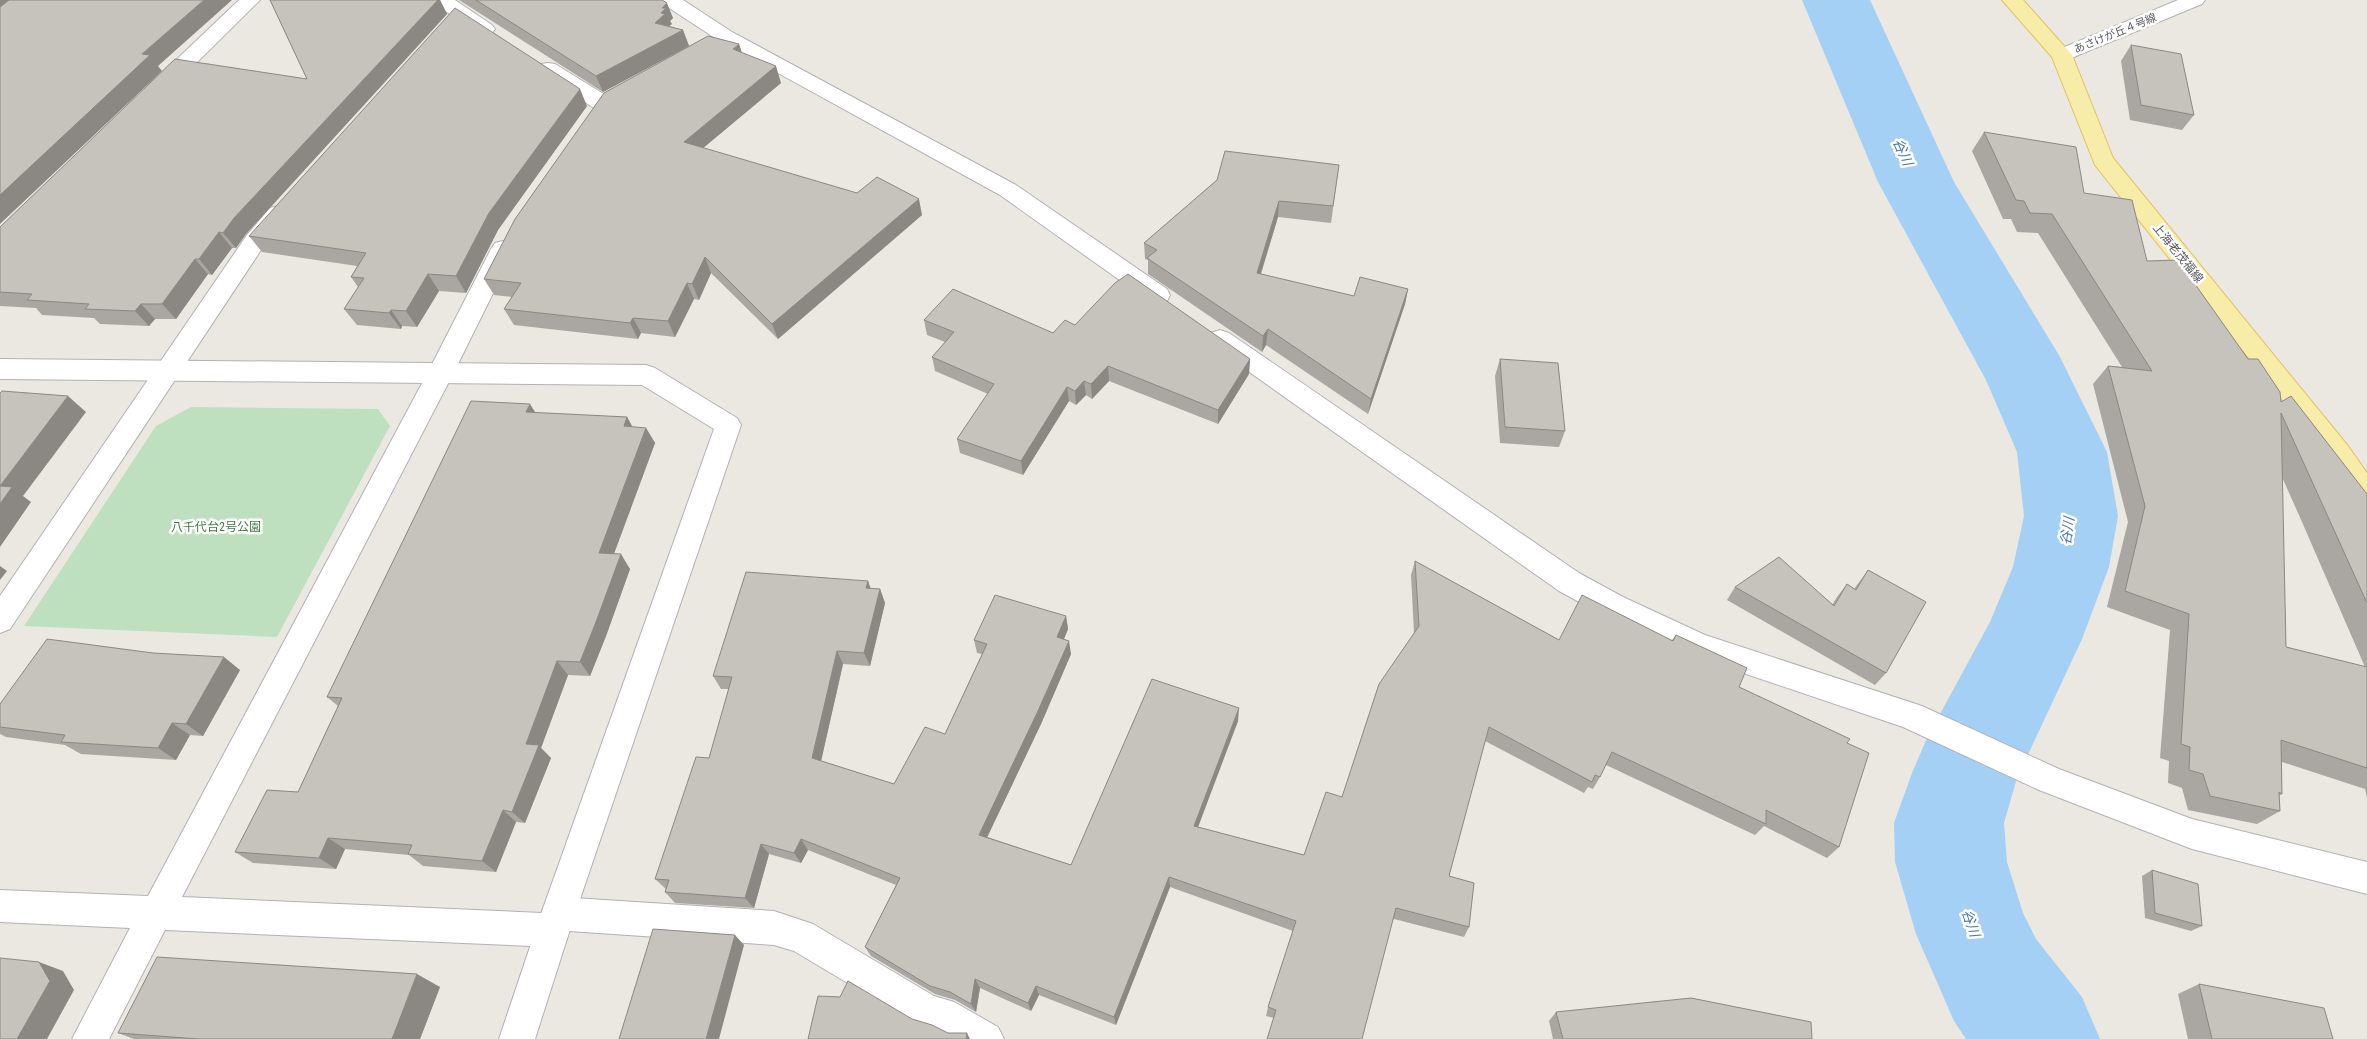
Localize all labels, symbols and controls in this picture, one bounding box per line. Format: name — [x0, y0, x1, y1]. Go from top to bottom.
street label: あさけが丘４号線 — [2072, 11, 2158, 56]
water label: 谷川 — [1890, 136, 1917, 170]
street label: 上海老茂福線 — [2150, 221, 2206, 285]
water label: 谷川 — [2057, 514, 2077, 546]
park label: 八千代台2号公園 — [171, 520, 261, 534]
water label: 谷川 — [1959, 907, 1984, 941]

